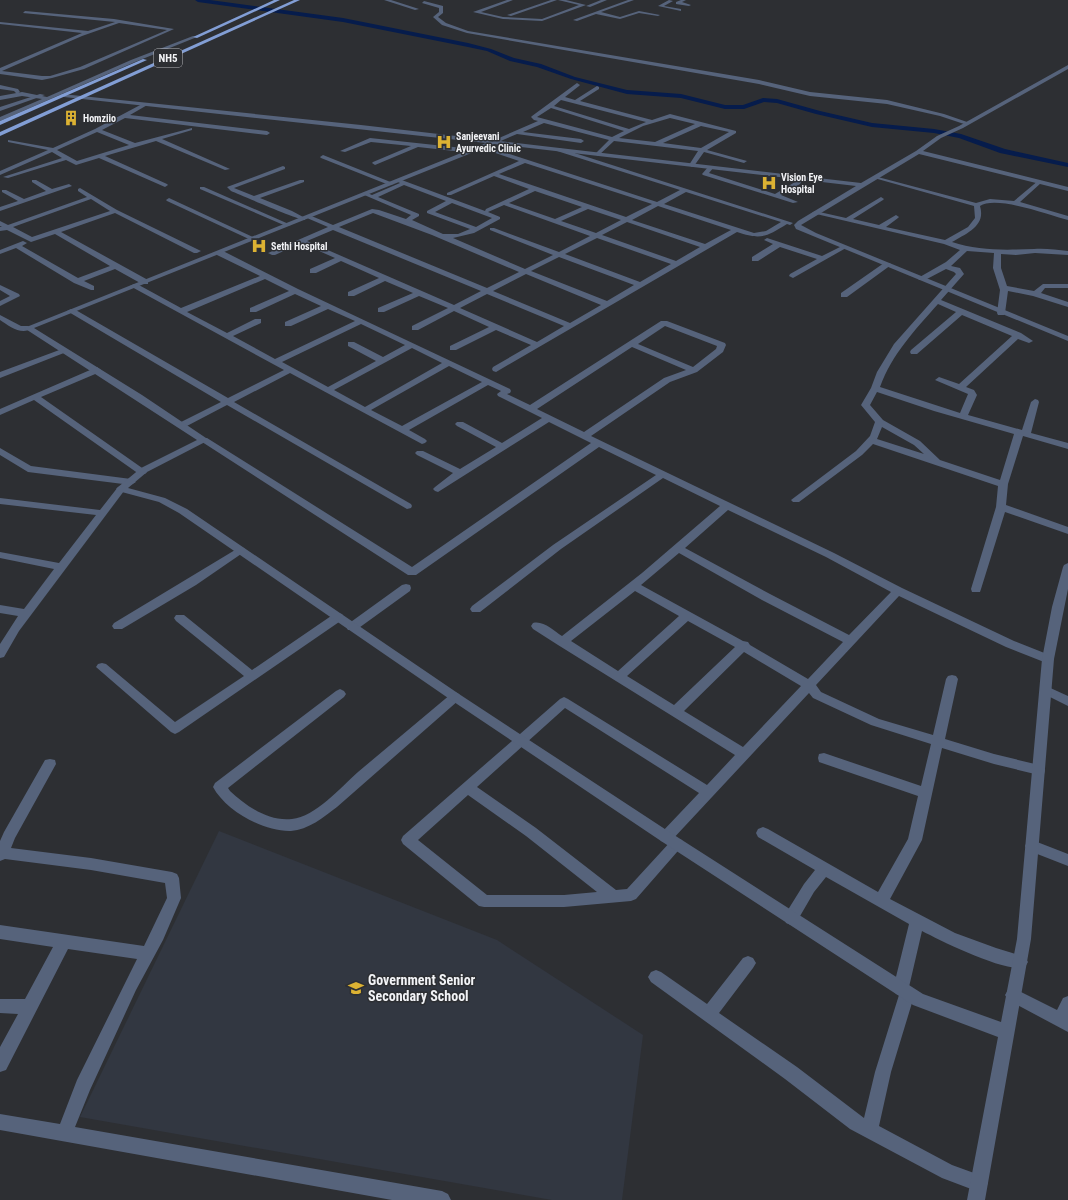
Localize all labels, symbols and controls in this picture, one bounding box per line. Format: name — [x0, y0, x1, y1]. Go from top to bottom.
road number: NH5 — [154, 49, 182, 67]
building icon: Homziio — [62, 109, 80, 127]
place label: Homziio — [83, 113, 116, 124]
place label: Sanjeevani Ayurvedic Clinic — [456, 131, 521, 154]
hospital icon: Sanjeevani Ayurvedic Clinic — [435, 133, 453, 151]
place label: Vision Eye Hospital — [781, 172, 823, 195]
hospital icon: Vision Eye Hospital — [760, 174, 778, 192]
hospital icon: Sethi Hospital — [250, 237, 268, 255]
place label: Sethi Hospital — [271, 241, 327, 252]
place label: Government Senior Secondary School — [368, 972, 476, 1004]
school or university icon: Government Senior Secondary School — [347, 979, 365, 997]

